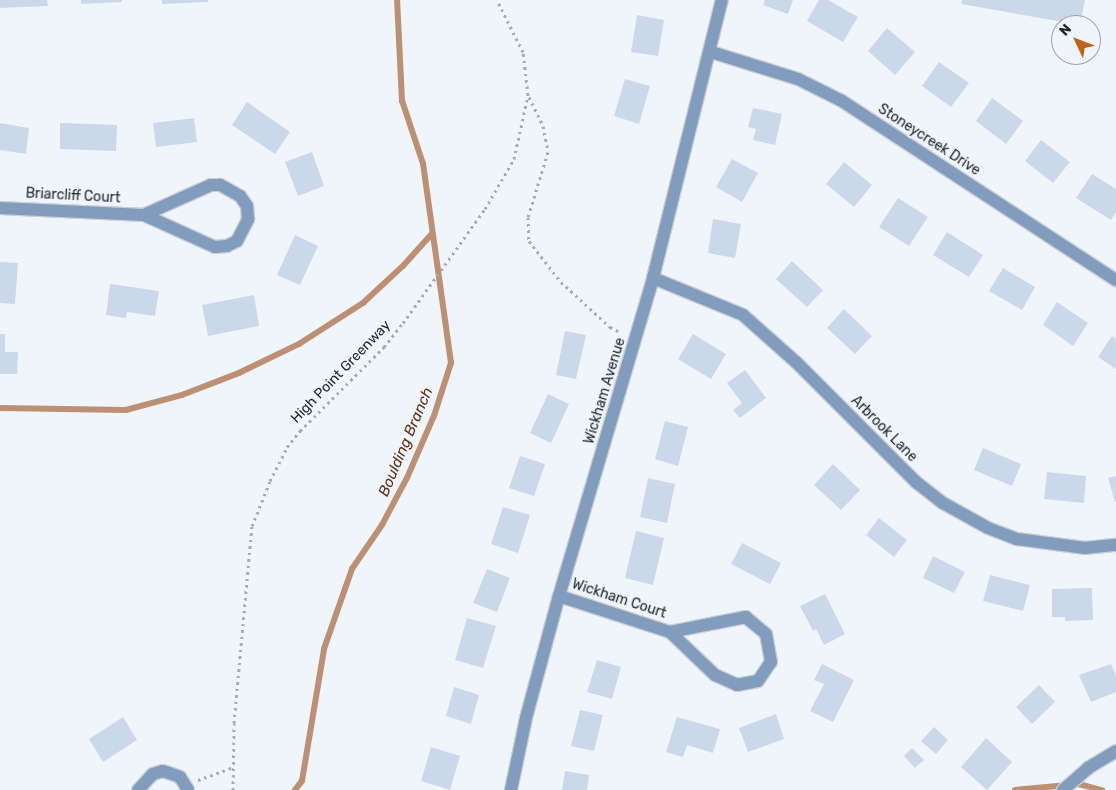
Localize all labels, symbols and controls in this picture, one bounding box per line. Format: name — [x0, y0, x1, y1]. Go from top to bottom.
north arrow — [1051, 15, 1101, 65]
text: N — [1056, 21, 1075, 40]
street label: Stoneycreek Drive — [875, 101, 983, 179]
street label: Briarcliff Court — [25, 185, 121, 207]
street label: High Point Greenway — [288, 317, 394, 427]
street label: Wickham Avenue — [581, 336, 629, 446]
water label: Boulding Branch — [375, 385, 437, 499]
street label: Arbrook Lane — [847, 392, 921, 466]
street label: Wickham Court — [570, 576, 668, 622]

